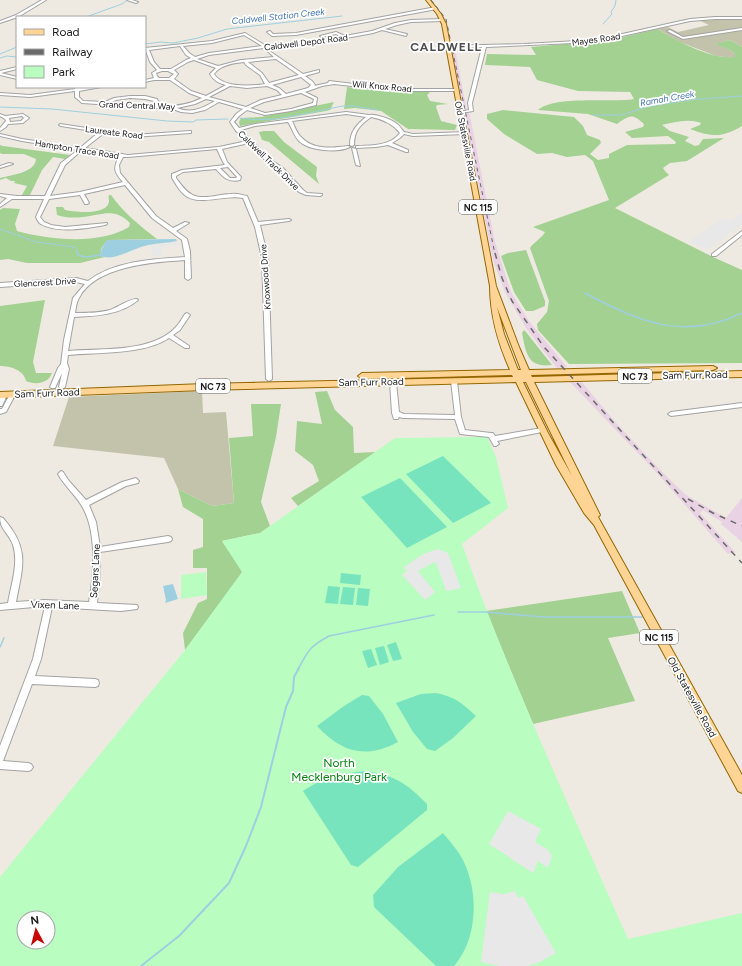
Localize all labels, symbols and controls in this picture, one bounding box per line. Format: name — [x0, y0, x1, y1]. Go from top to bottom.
water label: Caldwell Station Creek — [231, 6, 326, 26]
legend — [16, 16, 146, 88]
text: Road — [52, 25, 80, 39]
street label: Mayes Road — [571, 30, 621, 48]
street label: Caldwell Depot Road — [263, 31, 349, 53]
district label: CALDWELL — [410, 40, 482, 54]
text: Railway — [52, 45, 93, 59]
text: Park — [52, 65, 75, 79]
street label: Will Knox Road — [352, 78, 412, 94]
water label: Ramah Creek — [639, 88, 696, 108]
street label: Grand Central Way — [99, 98, 176, 112]
street label: Old Statesville Road — [453, 100, 479, 182]
street label: Laureate Road — [85, 123, 143, 141]
street label: Caldwell Track Drive — [236, 128, 302, 192]
street label: Hampton Trace Road — [34, 137, 120, 161]
road number: NC 115 — [459, 200, 497, 214]
street label: Knoxwood Drive — [257, 244, 273, 310]
street label: Glencrest Drive — [14, 275, 76, 289]
street label: Sam Furr Road — [662, 368, 728, 382]
road number: NC 73 — [618, 369, 652, 383]
street label: Sam Furr Road — [338, 375, 404, 389]
road number: NC 73 — [196, 379, 230, 393]
street label: Sam Furr Road — [14, 385, 80, 401]
street label: Segars Lane — [87, 543, 103, 599]
street label: Vixen Lane — [30, 598, 80, 612]
road number: NC 115 — [640, 630, 678, 644]
street label: Old Statesville Road — [664, 654, 720, 740]
park label: North Mecklenburg Park — [291, 756, 387, 784]
north arrow — [16, 910, 56, 950]
text: N — [30, 914, 40, 928]

